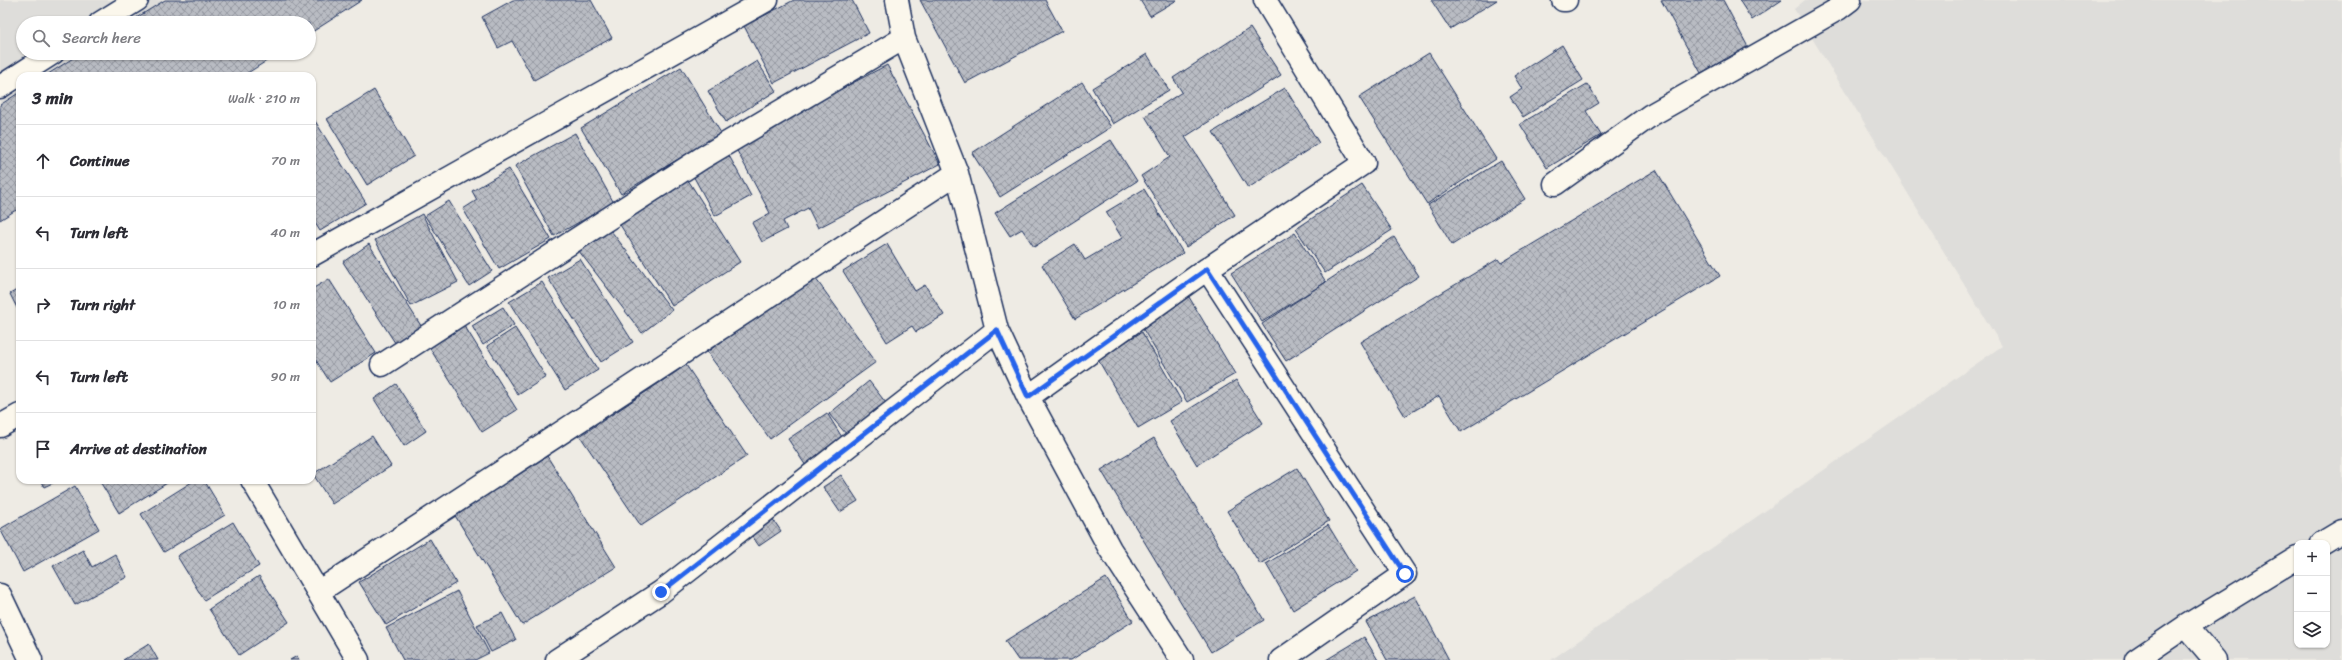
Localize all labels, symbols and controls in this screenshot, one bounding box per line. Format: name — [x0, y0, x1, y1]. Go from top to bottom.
search box — [16, 16, 316, 60]
text: Search here — [62, 25, 141, 51]
icon: search — [30, 27, 52, 49]
text: 3 min — [32, 83, 73, 113]
text: Walk · 210 m — [228, 87, 300, 110]
text: Continue — [70, 148, 130, 174]
text: 70 m — [271, 149, 300, 172]
icon: ahead — [32, 150, 54, 172]
text: Turn left — [70, 220, 128, 246]
text: 40 m — [270, 221, 300, 244]
icon: left — [32, 222, 54, 244]
text: Turn right — [70, 292, 135, 318]
text: 10 m — [273, 293, 300, 316]
icon: right — [32, 294, 54, 316]
text: Turn left — [70, 364, 128, 390]
text: 90 m — [270, 365, 300, 388]
icon: left — [32, 366, 54, 388]
text: Arrive at destination — [70, 436, 207, 462]
icon: arrive — [32, 438, 54, 460]
map controls — [2294, 540, 2330, 648]
button: + — [2294, 540, 2330, 576]
route start — [1396, 565, 1414, 583]
button: − — [2294, 576, 2330, 612]
route end — [652, 583, 670, 601]
button: layers — [2294, 612, 2330, 648]

